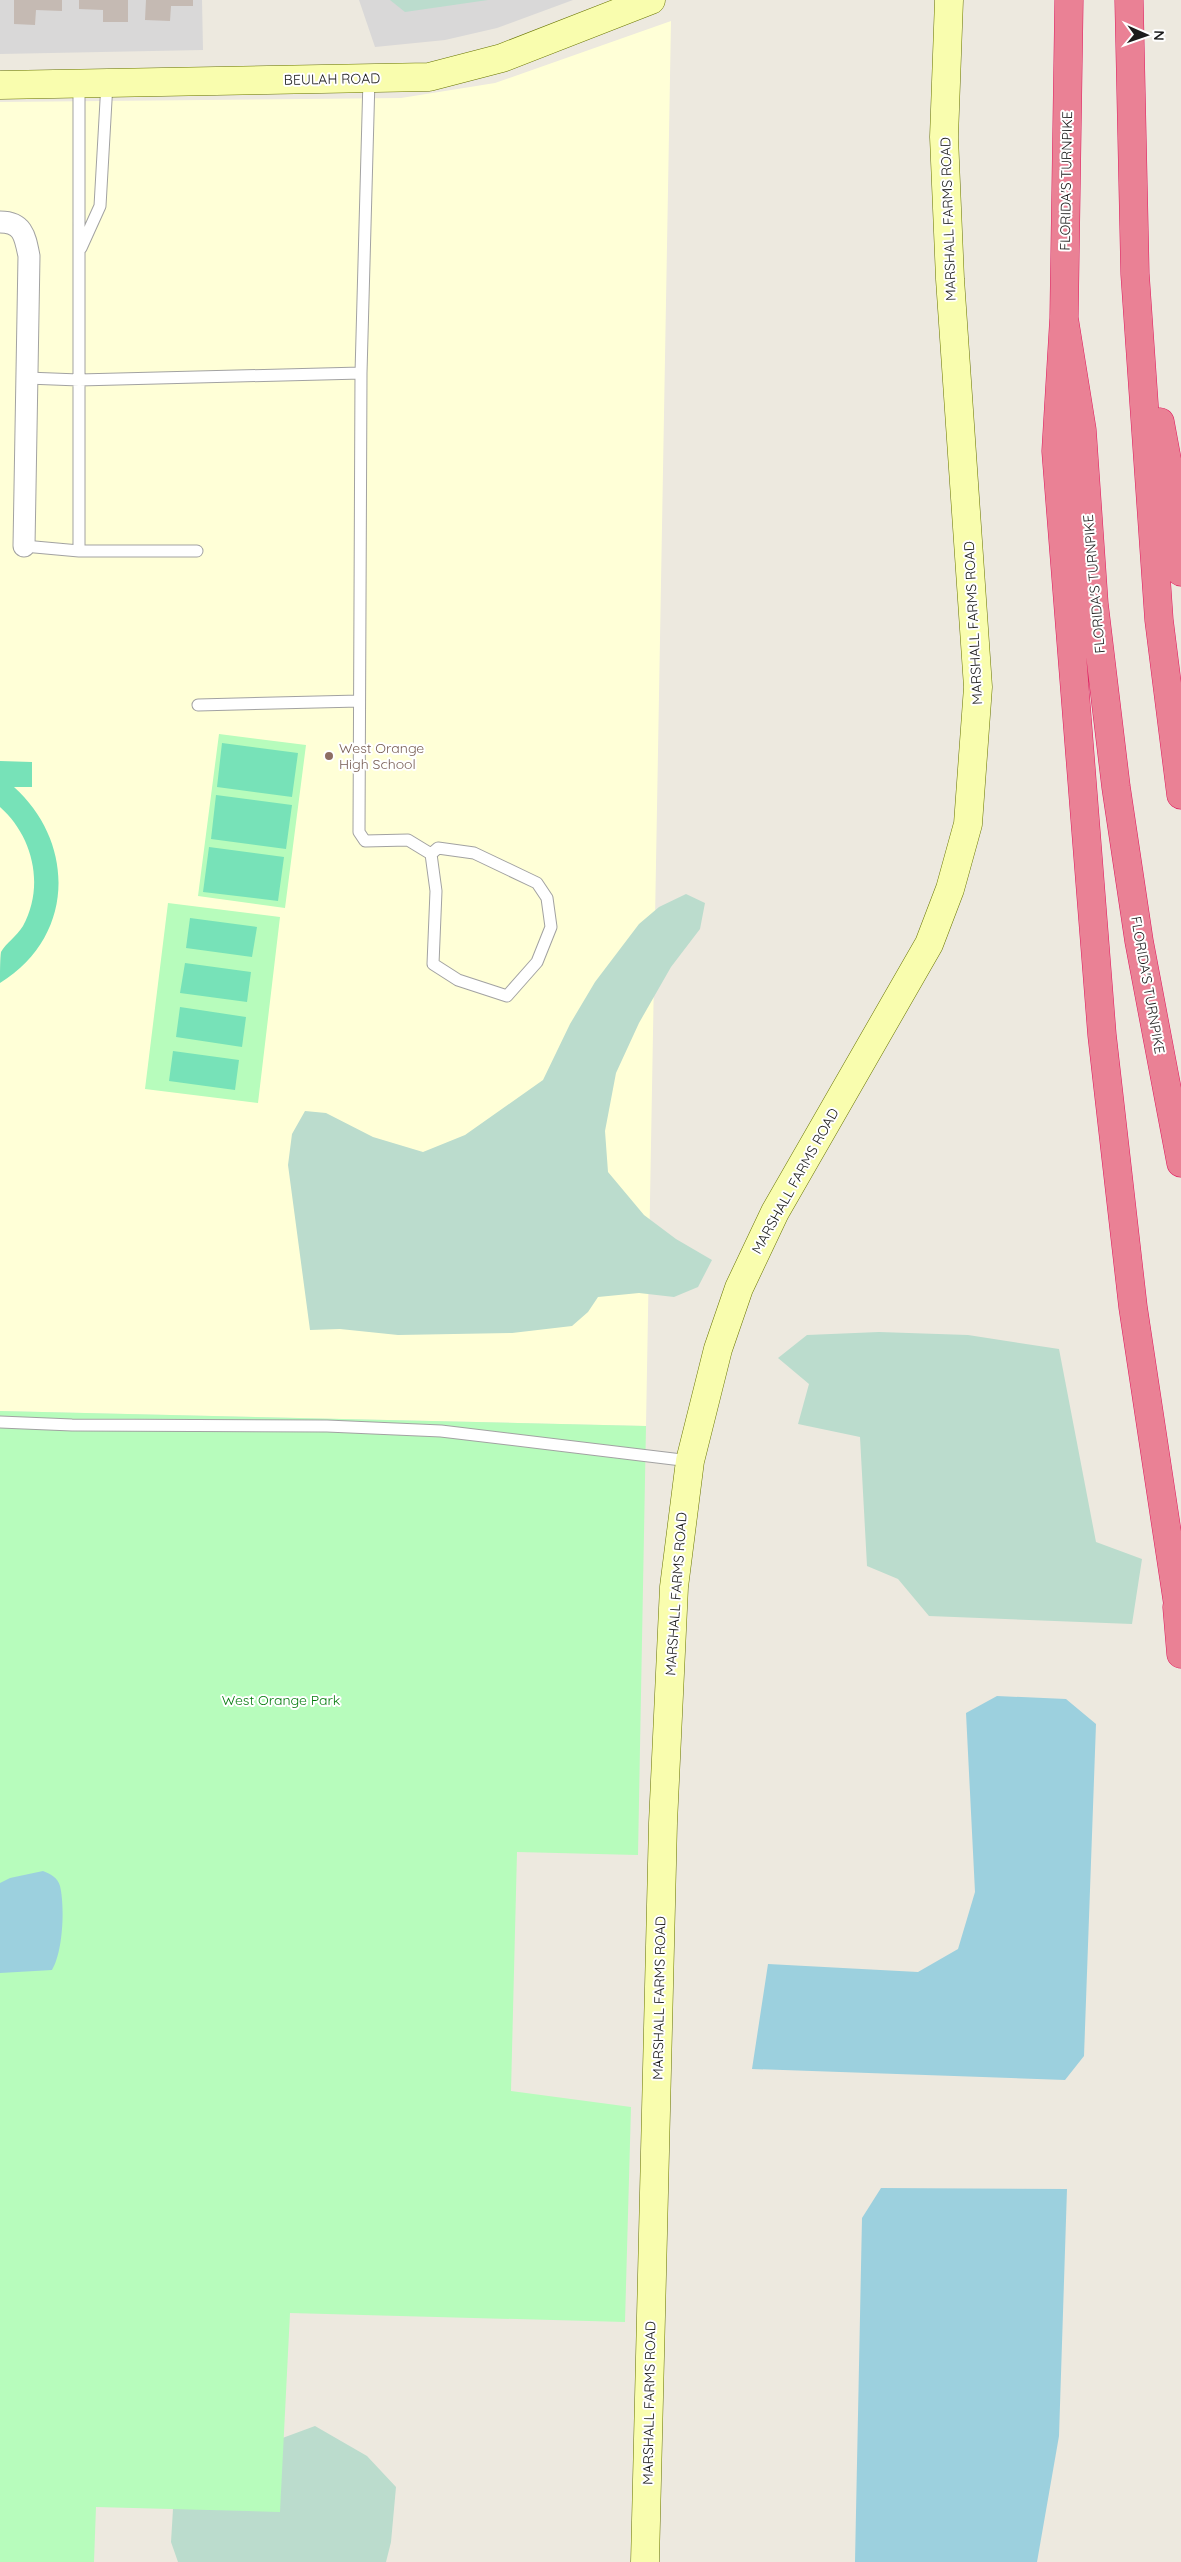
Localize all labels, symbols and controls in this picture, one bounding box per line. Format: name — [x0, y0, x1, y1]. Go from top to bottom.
north arrow — [1121, 10, 1171, 60]
text: N — [1150, 30, 1168, 41]
street label: BEULAH ROAD — [284, 69, 380, 89]
street label: FLORIDA'S TURNPIKE — [1056, 111, 1076, 251]
street label: MARSHALL FARMS ROAD — [936, 137, 960, 301]
street label: FLORIDA'S TURNPIKE — [1079, 514, 1109, 654]
street label: MARSHALL FARMS ROAD — [960, 541, 986, 705]
place label: West Orange High School — [339, 739, 424, 773]
marker: West Orange High School — [323, 750, 335, 762]
street label: FLORIDA'S TURNPIKE — [1127, 915, 1169, 1055]
street label: MARSHALL FARMS ROAD — [747, 1105, 843, 1257]
street label: MARSHALL FARMS ROAD — [661, 1512, 691, 1676]
park label: West Orange Park — [222, 1691, 340, 1709]
street label: MARSHALL FARMS ROAD — [649, 1916, 669, 2080]
street label: MARSHALL FARMS ROAD — [639, 2321, 659, 2485]

